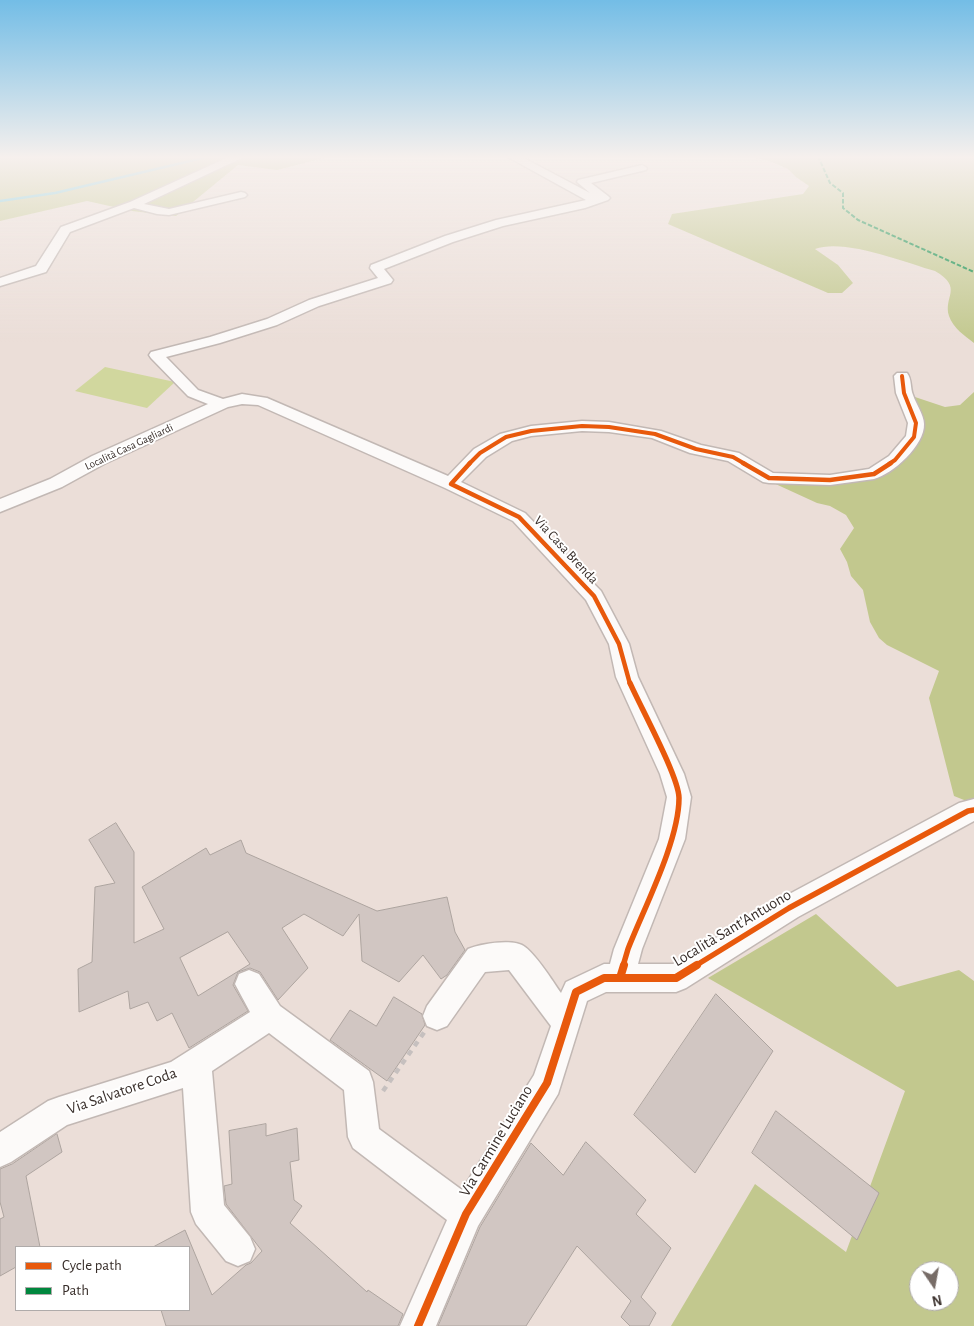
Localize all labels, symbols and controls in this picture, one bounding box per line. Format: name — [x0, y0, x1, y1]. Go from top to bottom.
street label: Località Casa Gagliardi — [83, 421, 175, 473]
street label: Via Casa Brenda — [530, 512, 602, 588]
street label: Località Sant'Antuono — [669, 885, 795, 971]
street label: Via Salvatore Coda — [65, 1063, 179, 1119]
street label: Via Carmine Luciano — [455, 1082, 537, 1200]
legend — [15, 1246, 190, 1311]
text: Cycle path — [62, 1258, 122, 1273]
north arrow — [909, 1261, 959, 1311]
text: Path — [62, 1283, 89, 1298]
text: N — [931, 1292, 943, 1308]

